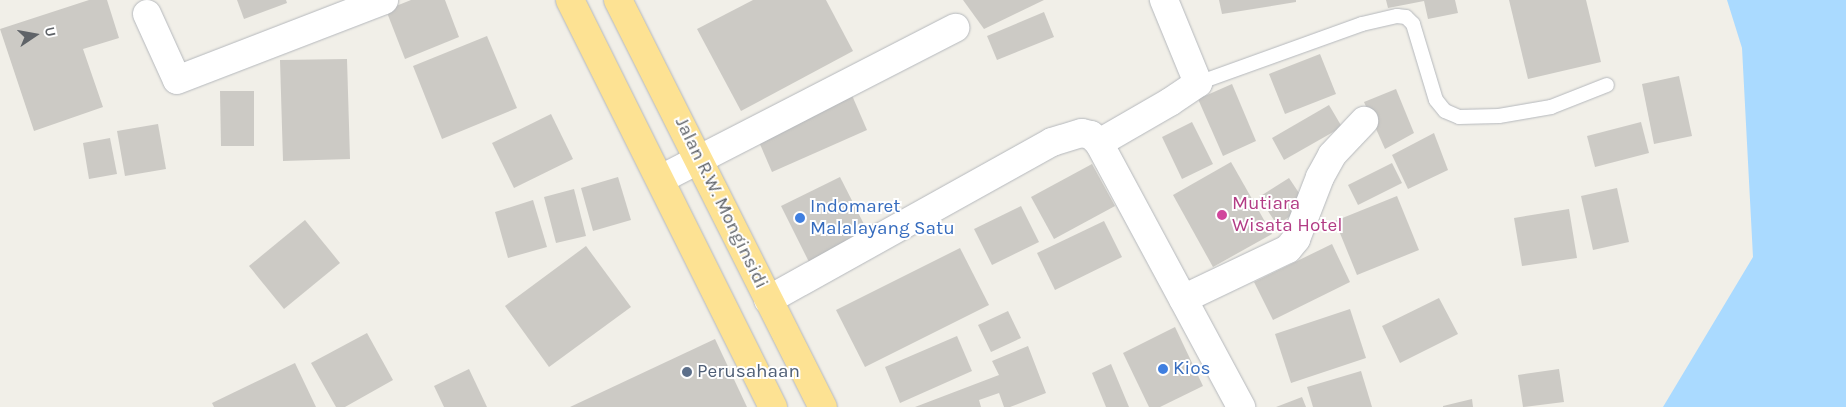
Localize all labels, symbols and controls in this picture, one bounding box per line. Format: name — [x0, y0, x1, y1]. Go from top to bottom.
north arrow — [10, 10, 60, 60]
text: U — [41, 25, 59, 38]
street label: Jalan R.W. Monginsidi — [670, 113, 772, 293]
place label: Mutiara Wisata Hotel — [1232, 193, 1343, 237]
place label: Indomaret Malalayang Satu — [810, 196, 955, 240]
marker: Mutiara Wisata Hotel — [1216, 209, 1228, 221]
marker: Indomaret Malalayang Satu — [794, 212, 806, 224]
place label: Kios — [1173, 358, 1211, 380]
place label: Perusahaan — [697, 361, 800, 383]
marker: Kios — [1157, 363, 1169, 375]
marker: Perusahaan — [681, 366, 693, 378]

